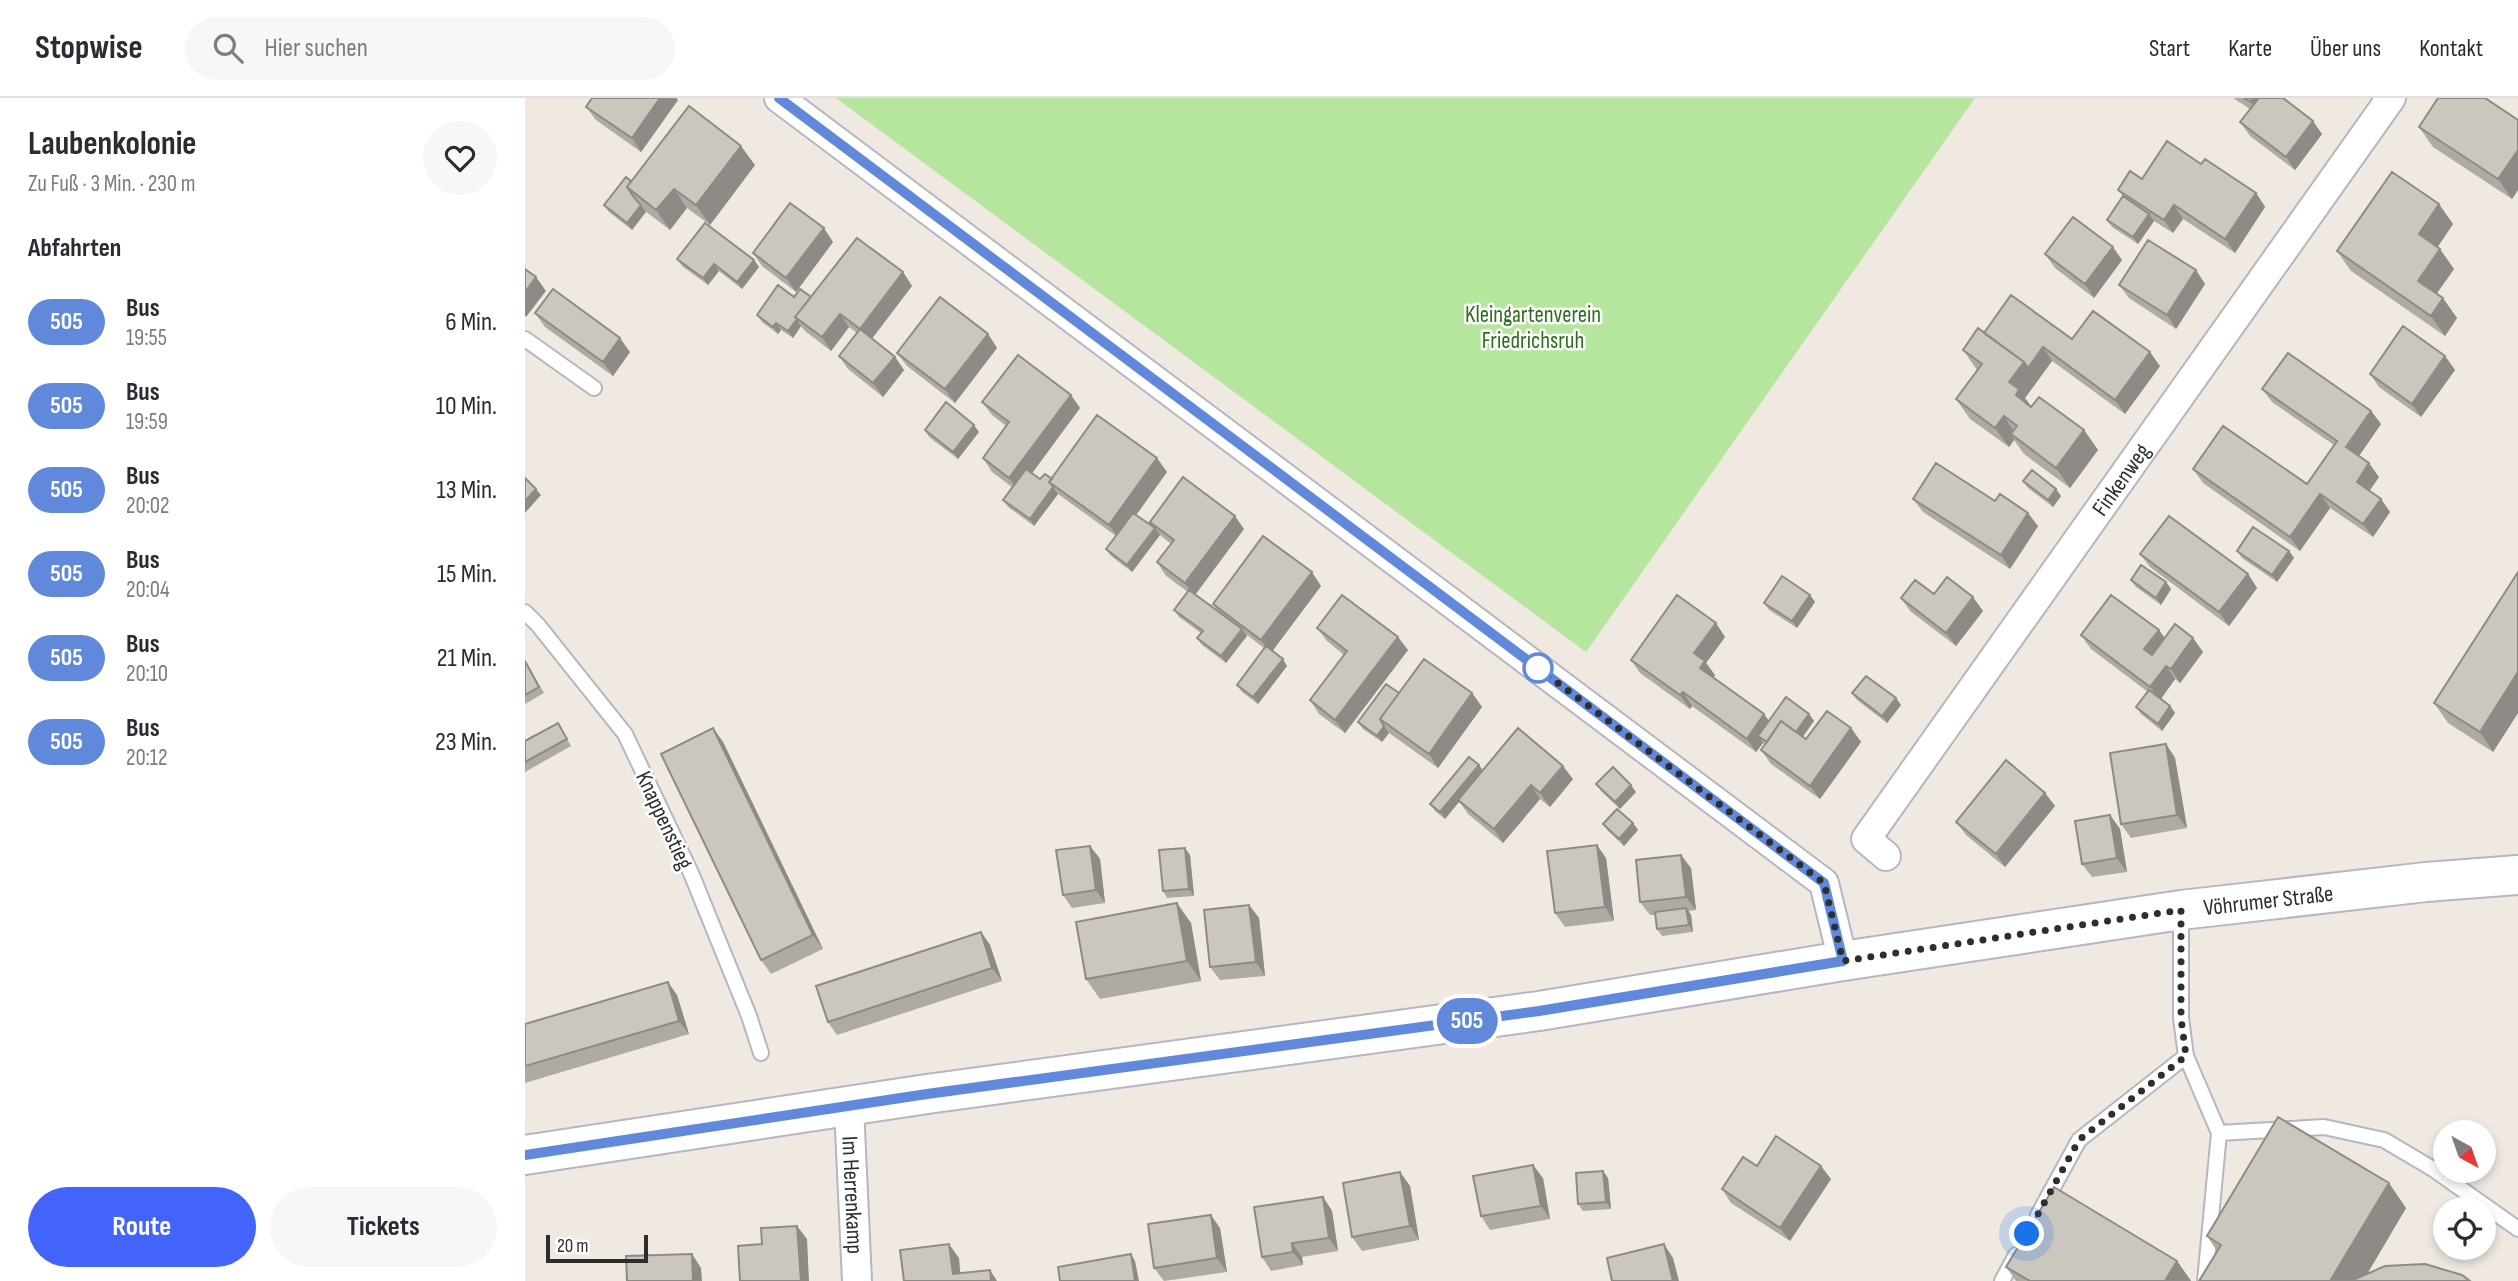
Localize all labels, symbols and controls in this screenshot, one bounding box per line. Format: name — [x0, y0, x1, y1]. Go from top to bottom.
search box — [185, 17, 675, 80]
text: Stopwise — [35, 28, 143, 68]
icon: search — [209, 29, 247, 67]
text: Hier suchen — [265, 33, 368, 64]
text: Start — [2149, 34, 2190, 63]
text: Karte — [2228, 34, 2272, 63]
text: Über uns — [2310, 34, 2381, 63]
text: Kontakt — [2419, 34, 2483, 63]
button: heart — [423, 121, 497, 195]
text: Laubenkolonie — [28, 124, 196, 164]
text: Zu Fuß · 3 Min. · 230 m — [28, 170, 196, 198]
text: Abfahrten — [28, 233, 121, 264]
text: Bus — [126, 293, 160, 324]
park label: Kleingartenverein Friedrichsruh — [1465, 301, 1601, 355]
text: 505 — [50, 307, 83, 336]
text: 6 Min. — [445, 307, 497, 338]
text: 19:55 — [126, 324, 167, 352]
text: Bus — [126, 377, 160, 408]
text: 505 — [50, 391, 83, 420]
text: 10 Min. — [436, 391, 497, 422]
text: 19:59 — [126, 408, 168, 436]
street label: Finkenweg — [2086, 438, 2157, 521]
text: Bus — [126, 461, 160, 492]
text: 505 — [50, 475, 83, 504]
text: 13 Min. — [437, 475, 497, 506]
text: 20:02 — [126, 492, 170, 520]
text: Bus — [126, 545, 160, 576]
text: 505 — [50, 559, 83, 588]
text: 15 Min. — [437, 559, 497, 590]
text: 20:04 — [126, 576, 170, 604]
text: Bus — [126, 629, 160, 660]
text: 505 — [50, 643, 83, 672]
text: 21 Min. — [437, 643, 497, 674]
unlabelled marker — [1523, 653, 1553, 683]
text: 20:10 — [126, 660, 168, 688]
text: Bus — [126, 713, 160, 744]
text: 505 — [50, 727, 83, 756]
text: 23 Min. — [435, 727, 497, 758]
text: 20:12 — [126, 744, 168, 772]
street label: Knappenstieg — [629, 767, 699, 874]
street label: Vöhrumer Straße — [2202, 880, 2335, 922]
line badge: 505 — [1427, 998, 1507, 1044]
text: 505 — [1451, 1006, 1483, 1035]
north arrow — [2433, 1120, 2495, 1183]
map controls — [2433, 1120, 2496, 1260]
street label: Im Herrenkamp — [835, 1135, 869, 1255]
button: Route — [28, 1187, 256, 1267]
button: Tickets — [270, 1187, 497, 1267]
button: locate — [2433, 1197, 2496, 1260]
your location — [2009, 1216, 2044, 1251]
scale bar — [546, 1232, 647, 1264]
text: 20 m — [557, 1235, 589, 1258]

